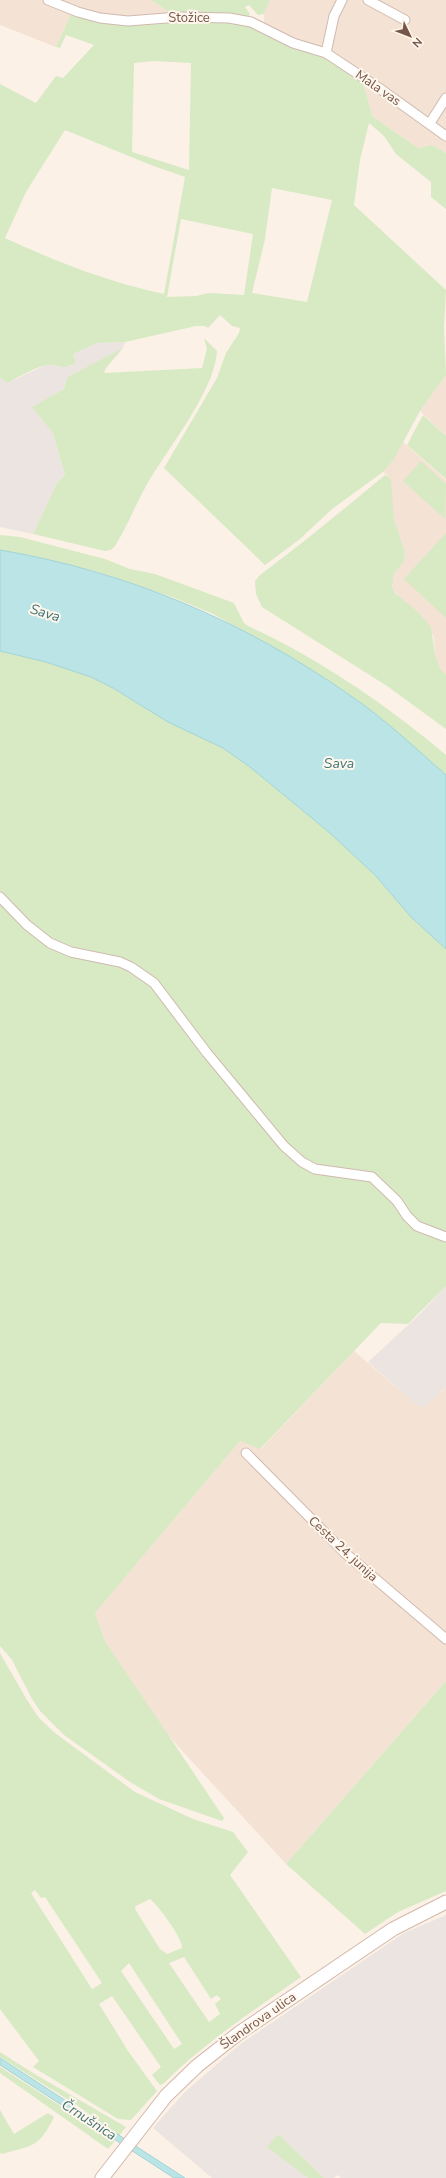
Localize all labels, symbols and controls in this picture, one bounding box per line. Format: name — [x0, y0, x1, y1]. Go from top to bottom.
street label: Stožice — [168, 9, 210, 27]
north arrow — [390, 16, 430, 56]
text: N — [409, 34, 425, 51]
street label: Mala vas — [352, 66, 404, 110]
water label: Sava — [28, 599, 62, 627]
water label: Sava — [324, 754, 354, 773]
street label: Cesta 24. junija — [304, 1512, 382, 1586]
street label: Šlandrova ulica — [216, 1987, 300, 2054]
water label: Črnušnica — [58, 2095, 120, 2145]

